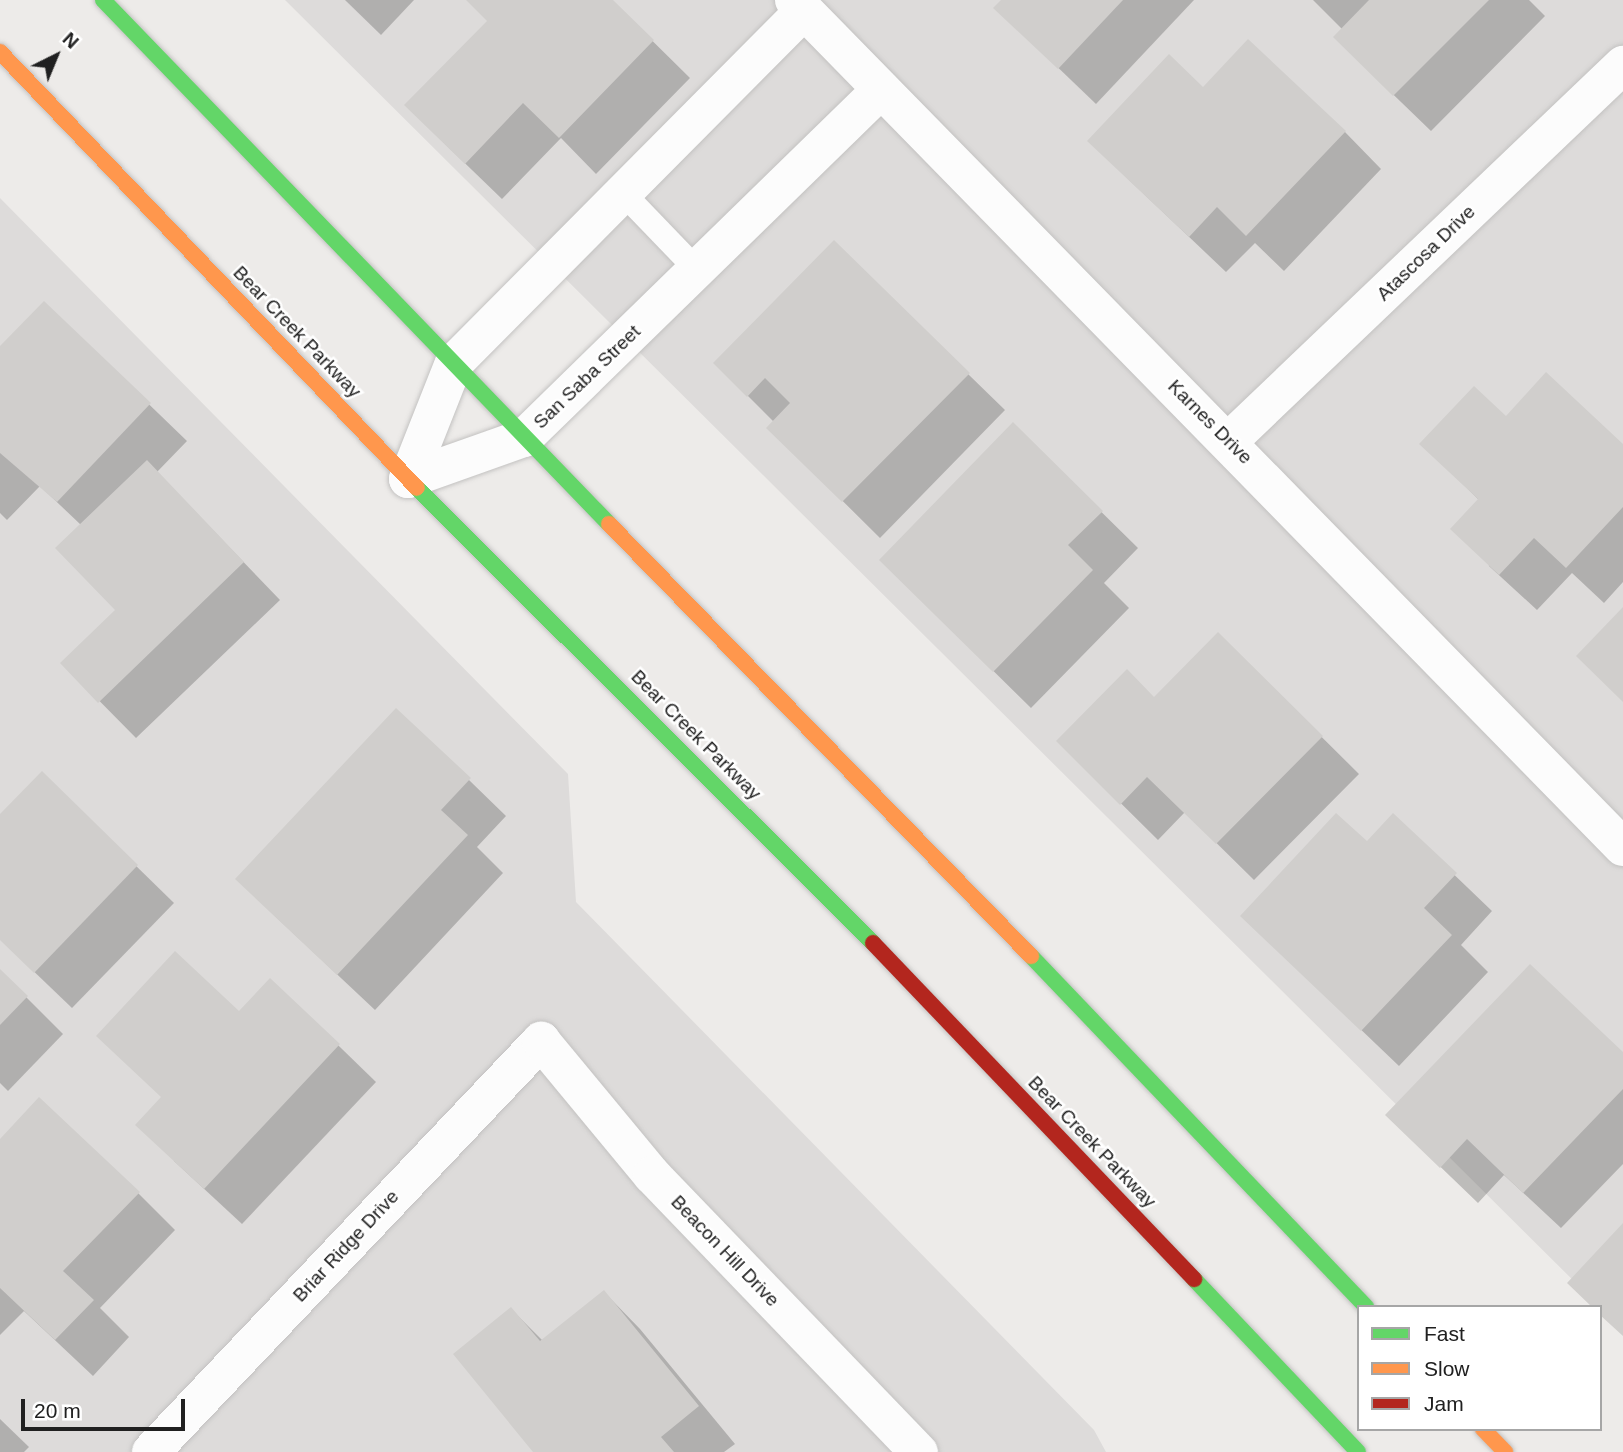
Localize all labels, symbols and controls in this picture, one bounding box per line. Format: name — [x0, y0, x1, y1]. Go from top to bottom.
north arrow — [21, 21, 91, 91]
text: N — [58, 28, 83, 53]
street label: Atascosa Drive — [1372, 200, 1480, 306]
street label: Bear Creek Parkway — [228, 261, 366, 403]
street label: San Saba Street — [529, 320, 645, 434]
street label: Karnes Drive — [1163, 375, 1257, 469]
street label: Bear Creek Parkway — [626, 665, 766, 805]
street label: Bear Creek Parkway — [1023, 1071, 1161, 1213]
street label: Briar Ridge Drive — [288, 1185, 404, 1307]
street label: Beacon Hill Drive — [666, 1191, 784, 1311]
legend — [1357, 1305, 1602, 1431]
text: Fast — [1424, 1322, 1465, 1345]
text: Slow — [1424, 1357, 1470, 1380]
scale bar — [24, 1386, 189, 1430]
text: Jam — [1424, 1392, 1464, 1415]
text: 20 m — [34, 1399, 81, 1422]

